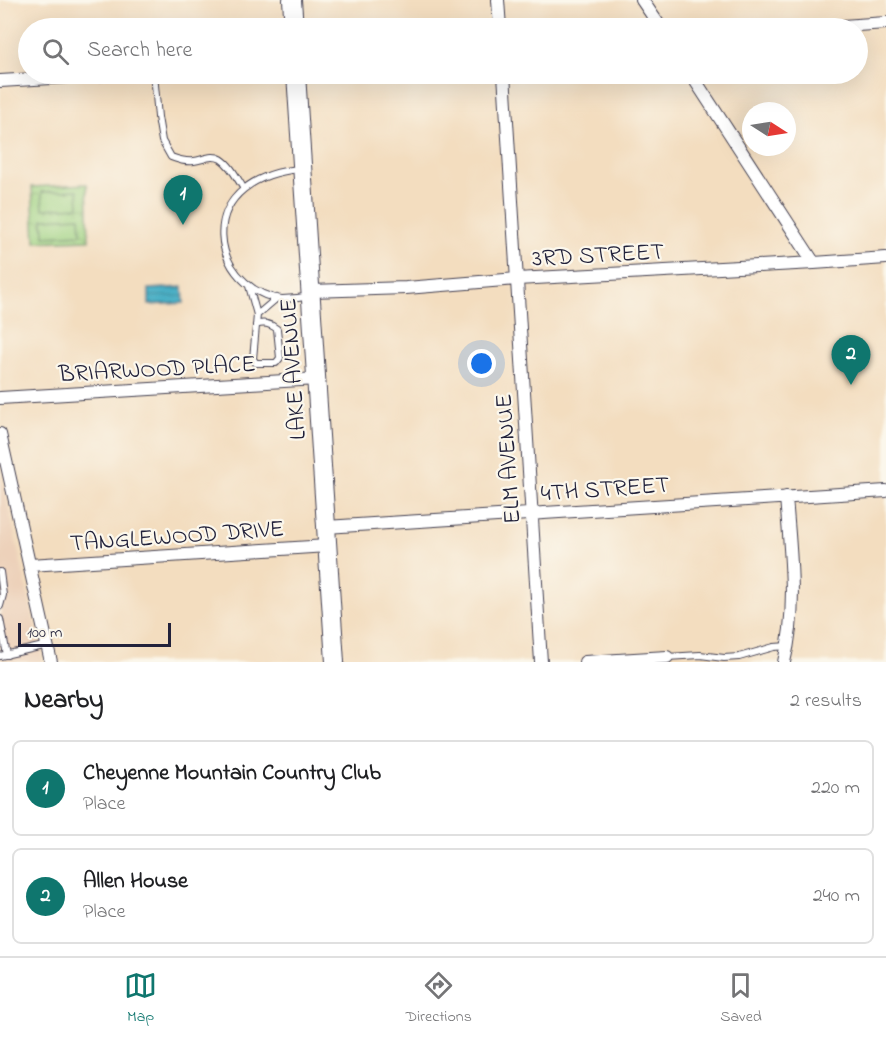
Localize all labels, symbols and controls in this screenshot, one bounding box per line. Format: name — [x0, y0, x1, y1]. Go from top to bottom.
search box — [18, 18, 868, 84]
icon: search — [39, 35, 72, 68]
text: Search here — [87, 35, 192, 67]
north arrow — [742, 102, 796, 156]
pin: 1 — [164, 176, 202, 225]
street label: 3RD STREET — [531, 236, 665, 277]
street label: LAKE AVENUE — [272, 297, 317, 441]
pin: 2 — [832, 336, 870, 385]
street label: BRIARWOOD PLACE — [57, 348, 257, 393]
your location — [467, 349, 496, 378]
street label: ELM AVENUE — [487, 393, 532, 525]
street label: 4TH STREET — [540, 469, 671, 512]
street label: TANGLEWOOD DRIVE — [69, 513, 285, 562]
scale bar — [18, 620, 171, 648]
text: 100 m — [27, 621, 62, 645]
text: Nearby — [24, 682, 103, 720]
text: 2 results — [790, 687, 862, 716]
text: Cheyenne Mountain Country Club — [83, 758, 381, 790]
text: 1 — [42, 774, 49, 803]
text: 220 m — [811, 774, 860, 803]
text: Place — [83, 790, 125, 819]
text: Allen House — [83, 866, 188, 898]
text: 2 — [41, 882, 50, 911]
text: 240 m — [813, 882, 860, 911]
text: Place — [83, 898, 125, 927]
tab: Map — [124, 969, 157, 1029]
tab: Directions — [405, 969, 472, 1029]
tab: Saved — [720, 969, 762, 1029]

